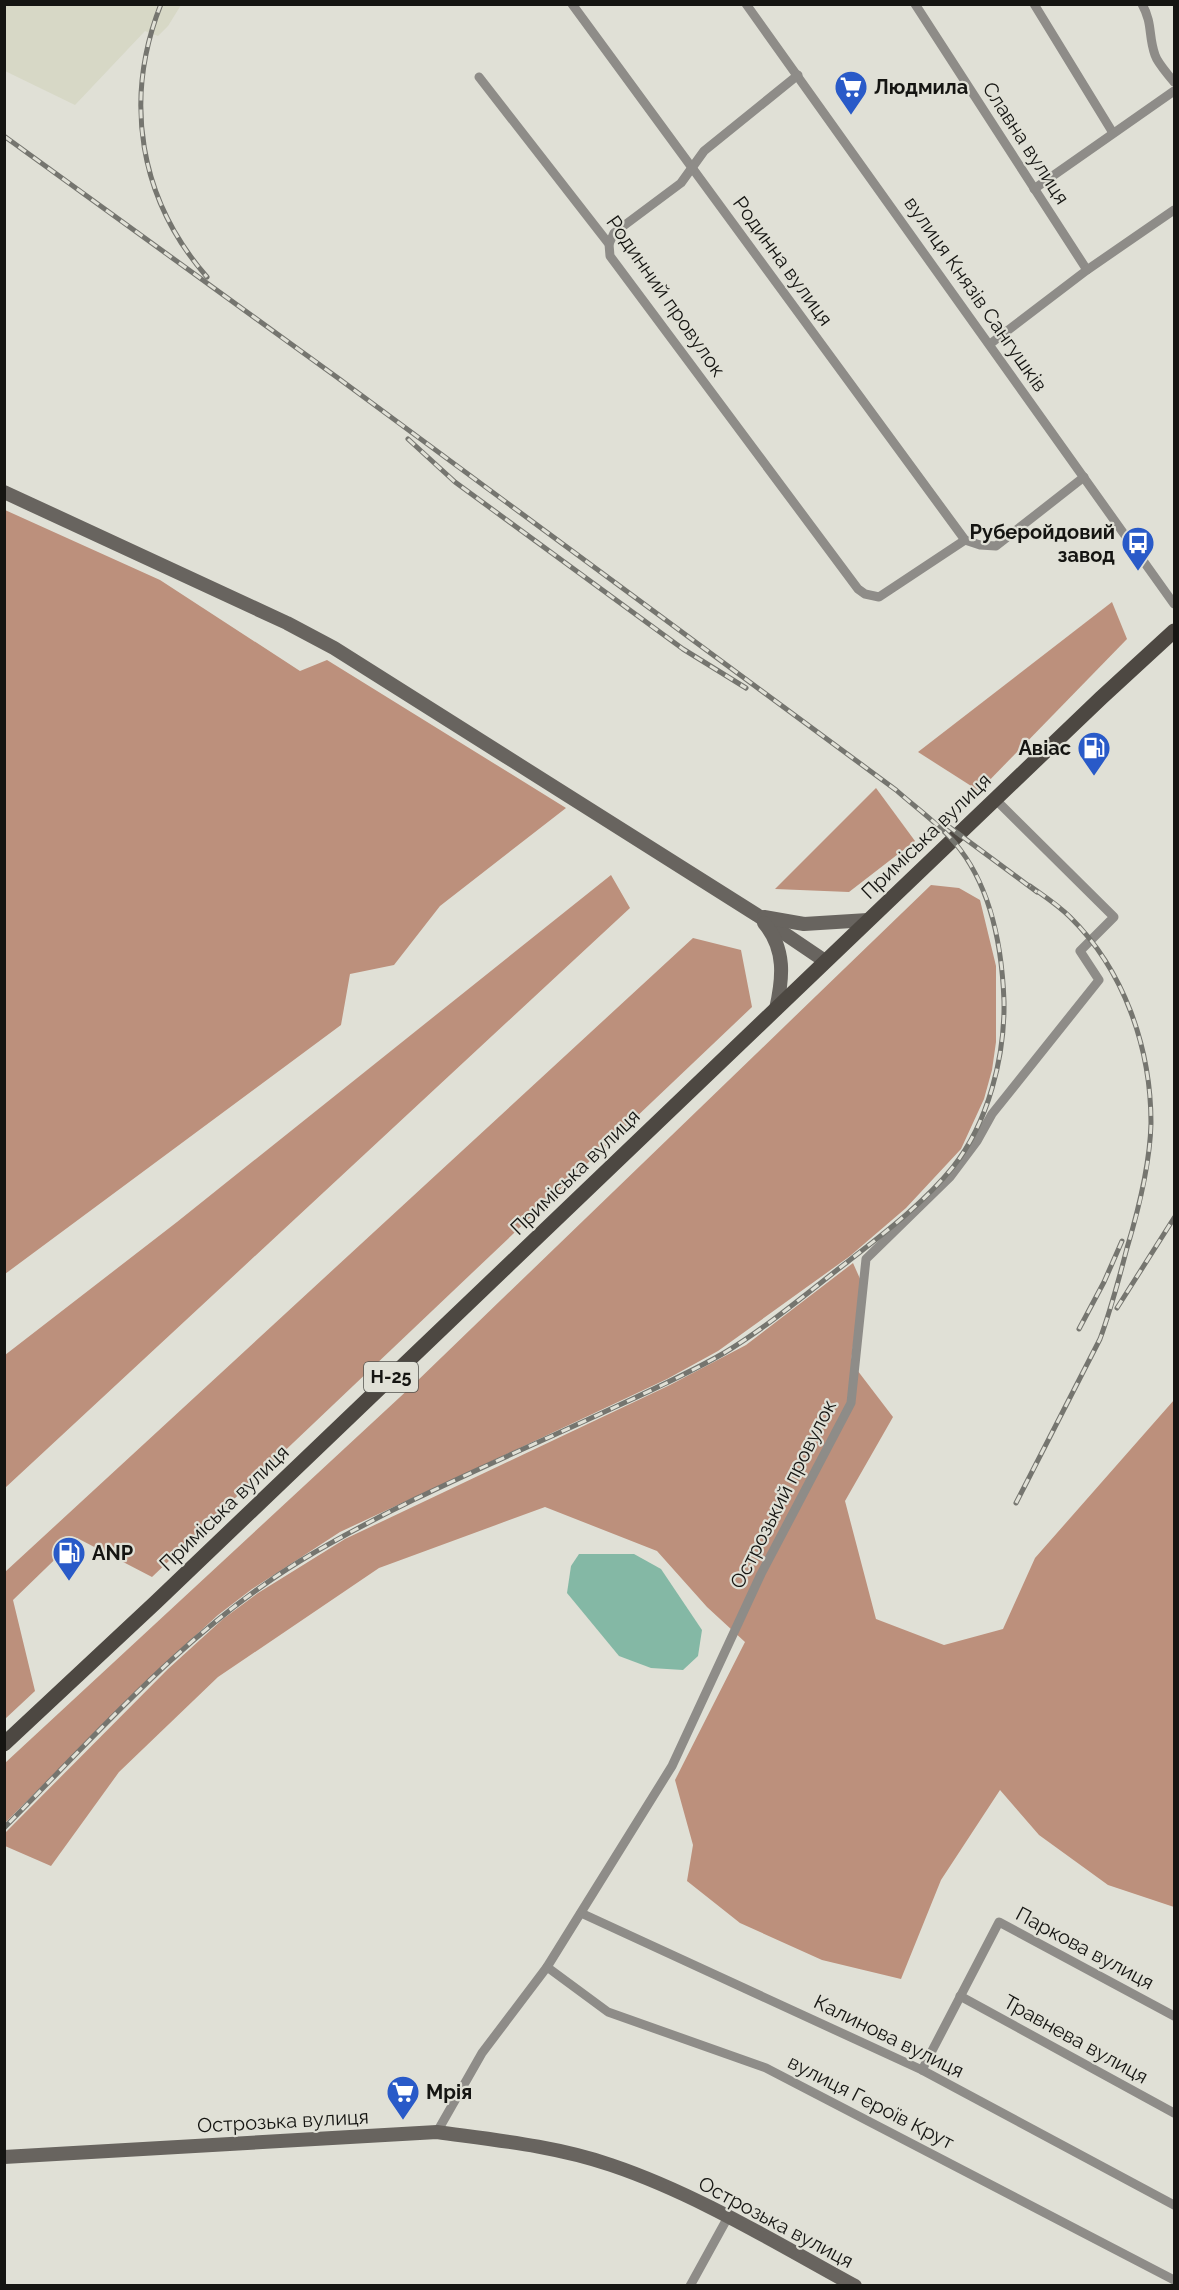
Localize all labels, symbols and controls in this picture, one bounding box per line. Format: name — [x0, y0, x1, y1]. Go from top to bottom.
supermarket icon: Людмила — [833, 69, 869, 116]
place label: Людмила — [874, 75, 968, 99]
street label: Славна вулиця — [978, 77, 1074, 209]
street label: Родинна вулиця — [728, 192, 838, 330]
street label: вулиця Князів Сангушків — [899, 192, 1053, 396]
street label: Родинний провулок — [601, 211, 731, 381]
place label: Руберойдовий завод — [969, 520, 1115, 567]
bus stop icon: Руберойдовий завод — [1120, 525, 1156, 572]
fuel station icon: Авіас — [1076, 730, 1112, 777]
place label: Авіас — [1018, 736, 1071, 760]
street label: Приміська вулиця — [856, 768, 996, 904]
street label: Приміська вулиця — [505, 1104, 645, 1240]
road number: Н-25 — [364, 1362, 418, 1392]
street label: Острозький провулок — [725, 1396, 841, 1592]
street label: Приміська вулиця — [154, 1440, 294, 1576]
fuel station icon: ANP — [51, 1535, 87, 1582]
place label: ANP — [92, 1541, 134, 1565]
street label: Паркова вулиця — [1012, 1902, 1158, 1994]
street label: Калинова вулиця — [810, 1989, 968, 2083]
street label: Травнева вулиця — [1000, 1989, 1152, 2089]
street label: вулиця Героїв Крут — [784, 2050, 959, 2155]
supermarket icon: Мрія — [385, 2074, 421, 2121]
place label: Мрія — [426, 2080, 472, 2104]
street label: Острозька вулиця — [197, 2105, 369, 2137]
street label: Острозька вулиця — [695, 2171, 857, 2273]

